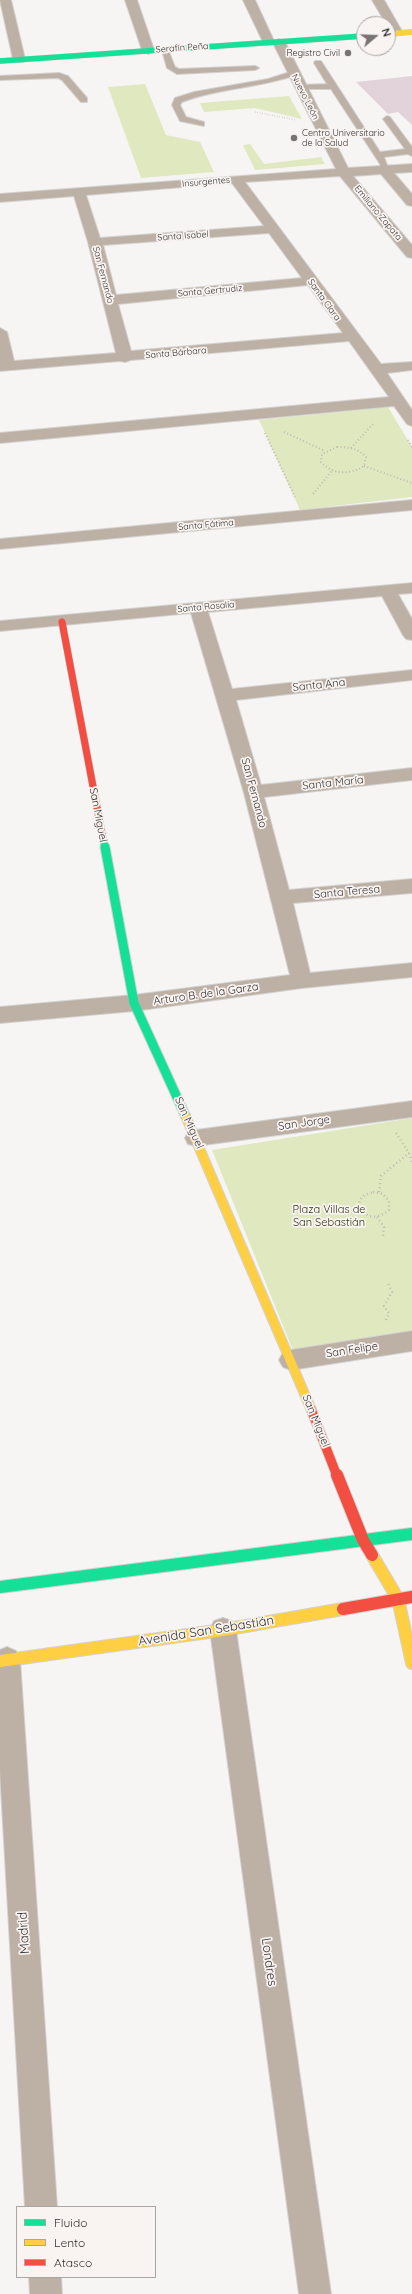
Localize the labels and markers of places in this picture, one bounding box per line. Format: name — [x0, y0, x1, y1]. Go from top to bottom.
place label: Registro Civil — [286, 48, 340, 58]
marker: Registro Civil — [343, 48, 353, 58]
place label: Centro Universitario de la Salud — [302, 128, 385, 149]
marker: Centro Universitario de la Salud — [289, 133, 299, 143]

